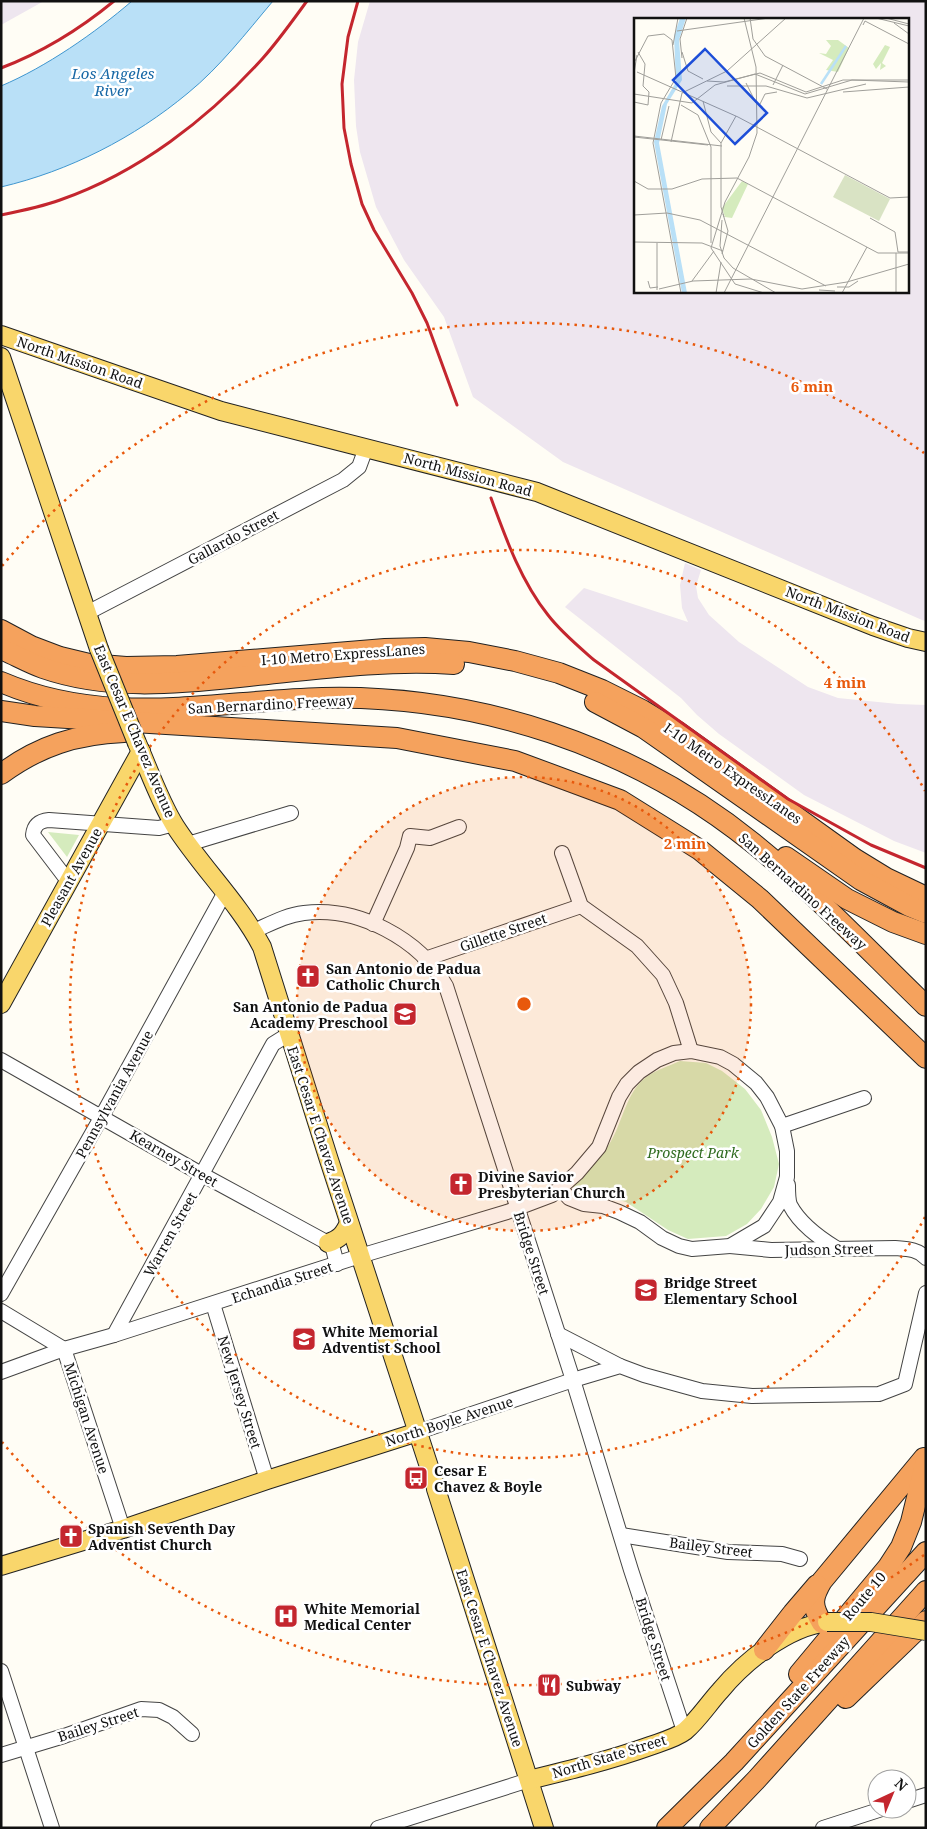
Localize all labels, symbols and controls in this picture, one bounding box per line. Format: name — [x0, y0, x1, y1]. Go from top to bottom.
inset map — [634, 18, 910, 292]
water label: Los Angeles River — [70, 63, 155, 100]
street label: North Mission Road — [14, 332, 146, 393]
text: 6 min — [791, 376, 833, 396]
street label: North Mission Road — [402, 448, 535, 500]
street label: Gallardo Street — [184, 505, 282, 569]
street label: North Mission Road — [783, 581, 913, 647]
street label: I-10 Metro ExpressLanes — [260, 639, 426, 669]
street label: East Cesar E Chavez Avenue — [90, 642, 180, 820]
text: 4 min — [824, 672, 866, 692]
street label: San Bernardino Freeway — [188, 690, 355, 718]
street label: I-10 Metro ExpressLanes — [660, 718, 806, 828]
street label: Pleasant Avenue — [36, 824, 106, 930]
street label: San Bernardino Freeway — [735, 828, 871, 954]
text: 2 min — [664, 833, 706, 853]
street label: Gillette Street — [457, 908, 549, 956]
place label: San Antonio de Padua Catholic Church — [326, 959, 481, 994]
church icon: San Antonio de Padua Catholic Church — [295, 963, 321, 989]
centre of rings — [515, 995, 533, 1013]
place label: San Antonio de Padua Academy Preschool — [233, 997, 388, 1032]
school or university icon: San Antonio de Padua Academy Preschool — [392, 1001, 418, 1027]
street label: Pennsylvania Avenue — [71, 1027, 157, 1161]
street label: East Cesar E Chavez Avenue — [283, 1044, 359, 1226]
street label: Kearney Street — [127, 1125, 222, 1191]
park label: Prospect Park — [646, 1143, 740, 1162]
place label: Divine Savior Presbyterian Church — [478, 1167, 625, 1202]
church icon: Divine Savior Presbyterian Church — [448, 1171, 474, 1197]
street label: Warren Street — [139, 1188, 201, 1280]
street label: Bridge Street — [510, 1209, 554, 1297]
street label: Judson Street — [784, 1239, 874, 1259]
street label: Echandia Street — [229, 1257, 335, 1307]
place label: Bridge Street Elementary School — [664, 1273, 797, 1308]
school or university icon: Bridge Street Elementary School — [633, 1277, 659, 1303]
place label: White Memorial Adventist School — [322, 1322, 441, 1357]
school or university icon: White Memorial Adventist School — [291, 1326, 317, 1352]
street label: New Jersey Street — [214, 1333, 266, 1451]
street label: Michigan Avenue — [60, 1360, 114, 1476]
street label: North Boyle Avenue — [383, 1391, 515, 1451]
place label: Cesar E Chavez & Boyle — [434, 1461, 542, 1496]
bus stop icon: Cesar E Chavez & Boyle — [403, 1465, 429, 1491]
place label: Spanish Seventh Day Adventist Church — [88, 1519, 236, 1554]
church icon: Spanish Seventh Day Adventist Church — [58, 1523, 84, 1549]
street label: Bailey Street — [668, 1532, 754, 1562]
street label: East Cesar E Chavez Avenue — [452, 1567, 528, 1749]
street label: Route 10 — [838, 1568, 890, 1624]
street label: Bridge Street — [632, 1595, 676, 1683]
place label: White Memorial Medical Center — [304, 1599, 420, 1634]
hospital icon: White Memorial Medical Center — [273, 1603, 299, 1629]
street label: Golden State Freeway — [742, 1632, 854, 1752]
restaurant icon: Subway — [536, 1672, 562, 1698]
place label: Subway — [566, 1676, 622, 1695]
street label: Bailey Street — [55, 1702, 141, 1746]
street label: North State Street — [550, 1730, 668, 1782]
north arrow — [867, 1769, 917, 1819]
text: N — [891, 1774, 912, 1795]

